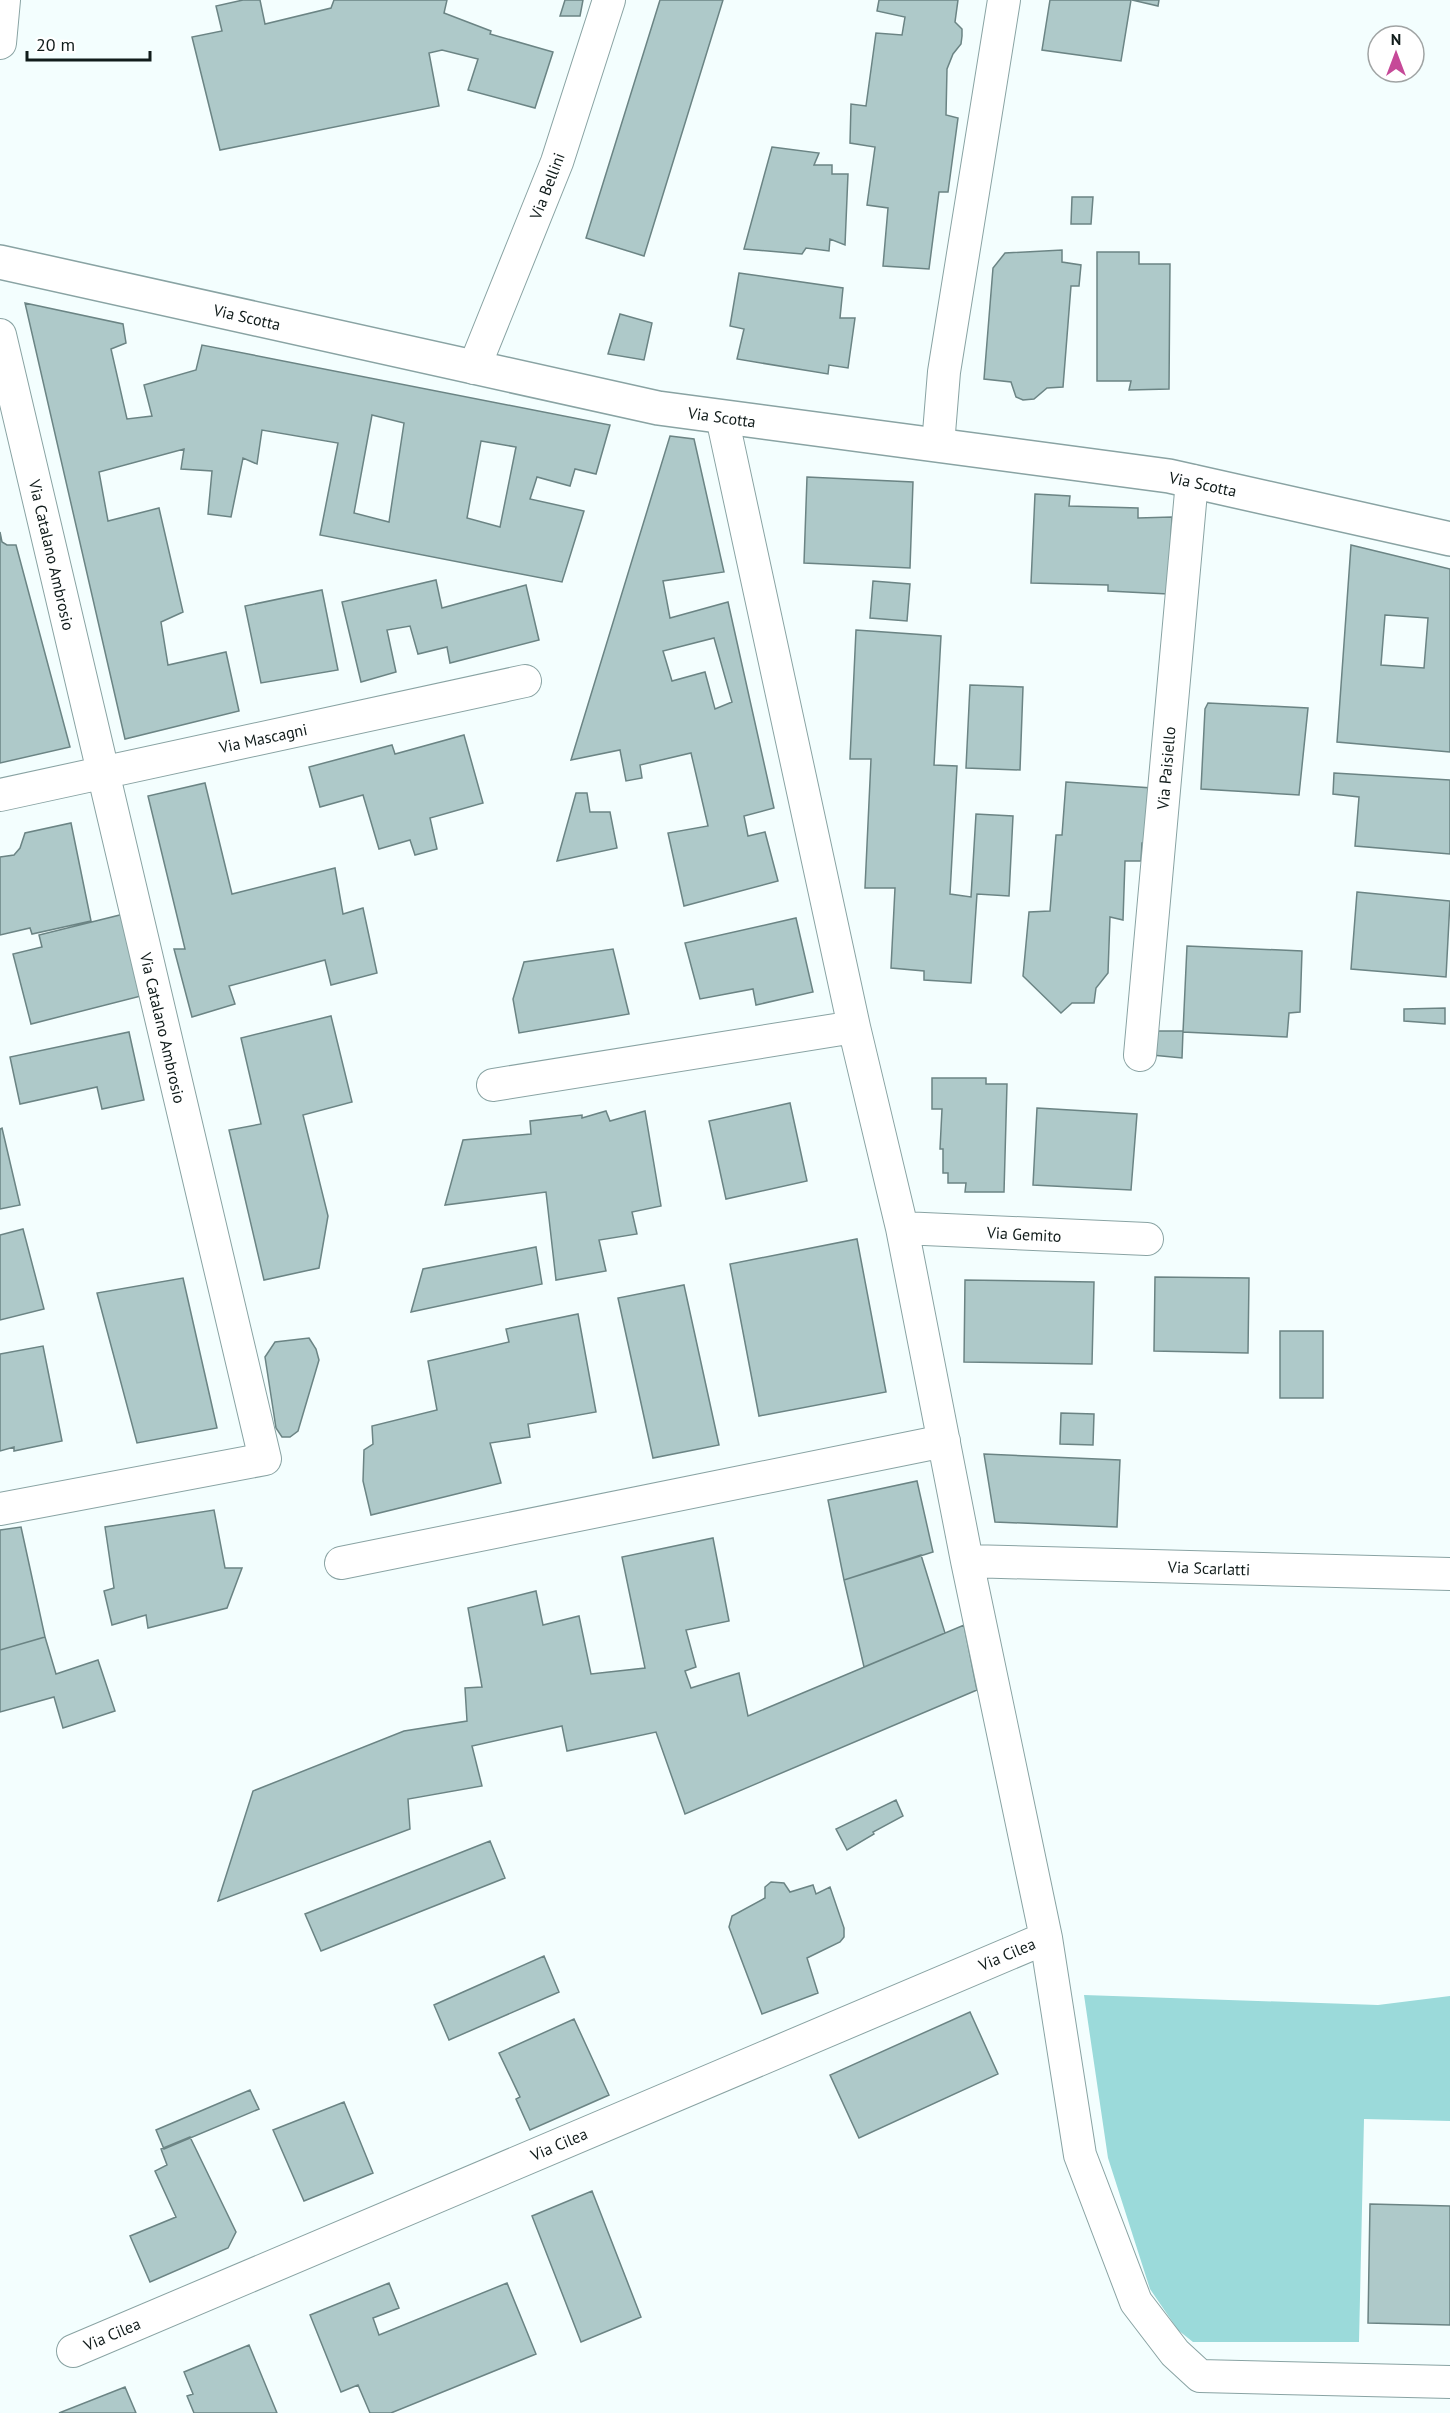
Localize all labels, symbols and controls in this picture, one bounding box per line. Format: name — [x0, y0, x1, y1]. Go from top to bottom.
scale bar — [27, 24, 150, 62]
north arrow — [1366, 24, 1426, 84]
text: N — [1391, 29, 1401, 49]
text: 20 m — [36, 33, 75, 56]
street label: Via Bellini — [525, 150, 569, 223]
street label: Via Scotta — [211, 299, 283, 334]
street label: Via Scotta — [686, 402, 757, 432]
street label: Via Scotta — [1167, 467, 1238, 501]
street label: Via Catalano Ambrosio — [25, 477, 79, 632]
street label: Via Mascagni — [216, 719, 309, 757]
street label: Via Paisiello — [1152, 726, 1180, 811]
street label: Via Catalano Ambrosio — [136, 950, 190, 1105]
street label: Via Gemito — [985, 1222, 1062, 1246]
street label: Via Scarlatti — [1166, 1557, 1251, 1579]
street label: Via Cilea — [975, 1933, 1038, 1975]
street label: Via Cilea — [527, 2123, 590, 2165]
street label: Via Cilea — [80, 2313, 143, 2355]

